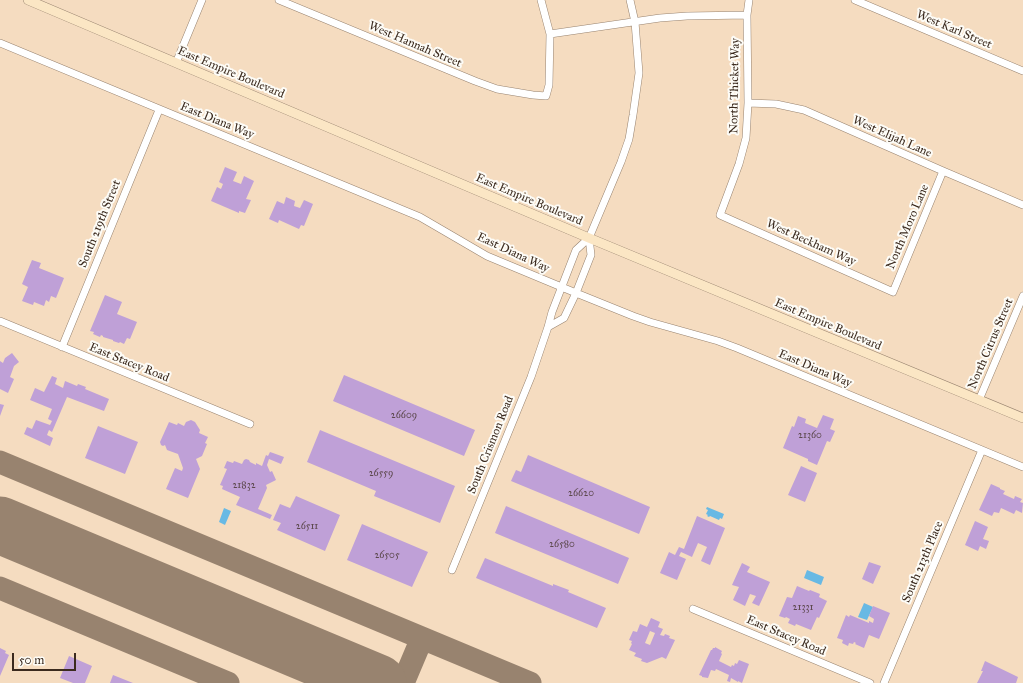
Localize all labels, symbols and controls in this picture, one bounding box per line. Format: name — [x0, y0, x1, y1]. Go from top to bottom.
street label: West Karl Street — [914, 8, 994, 52]
street label: West Hannah Street — [366, 19, 464, 71]
street label: North Thicket Way — [727, 38, 743, 134]
street label: East Empire Boulevard — [175, 44, 287, 102]
street label: East Diana Way — [178, 100, 256, 142]
street label: West Elijah Lane — [850, 113, 934, 161]
street label: East Empire Boulevard — [473, 171, 585, 229]
street label: South 219th Street — [76, 178, 124, 270]
street label: North Moro Lane — [884, 182, 932, 272]
street label: West Beckham Way — [764, 217, 858, 269]
street label: East Diana Way — [475, 230, 551, 276]
street label: East Empire Boulevard — [772, 296, 884, 354]
street label: North Citrus Street — [965, 296, 1017, 392]
street label: East Stacey Road — [87, 340, 171, 386]
street label: East Diana Way — [776, 347, 854, 391]
street label: South Crismon Road — [465, 394, 517, 496]
house number: 26609 — [391, 410, 417, 422]
house number: 21360 — [798, 430, 822, 442]
house number: 26559 — [369, 468, 393, 480]
house number: 21832 — [232, 480, 256, 492]
house number: 26620 — [568, 488, 594, 500]
street label: South 213th Place — [899, 519, 947, 605]
house number: 26511 — [296, 521, 318, 533]
house number: 26580 — [549, 539, 575, 551]
house number: 26505 — [374, 550, 400, 562]
house number: 21331 — [793, 602, 813, 614]
street label: East Stacey Road — [744, 613, 828, 659]
scale bar — [14, 645, 78, 671]
text: 50 m — [19, 653, 44, 667]

